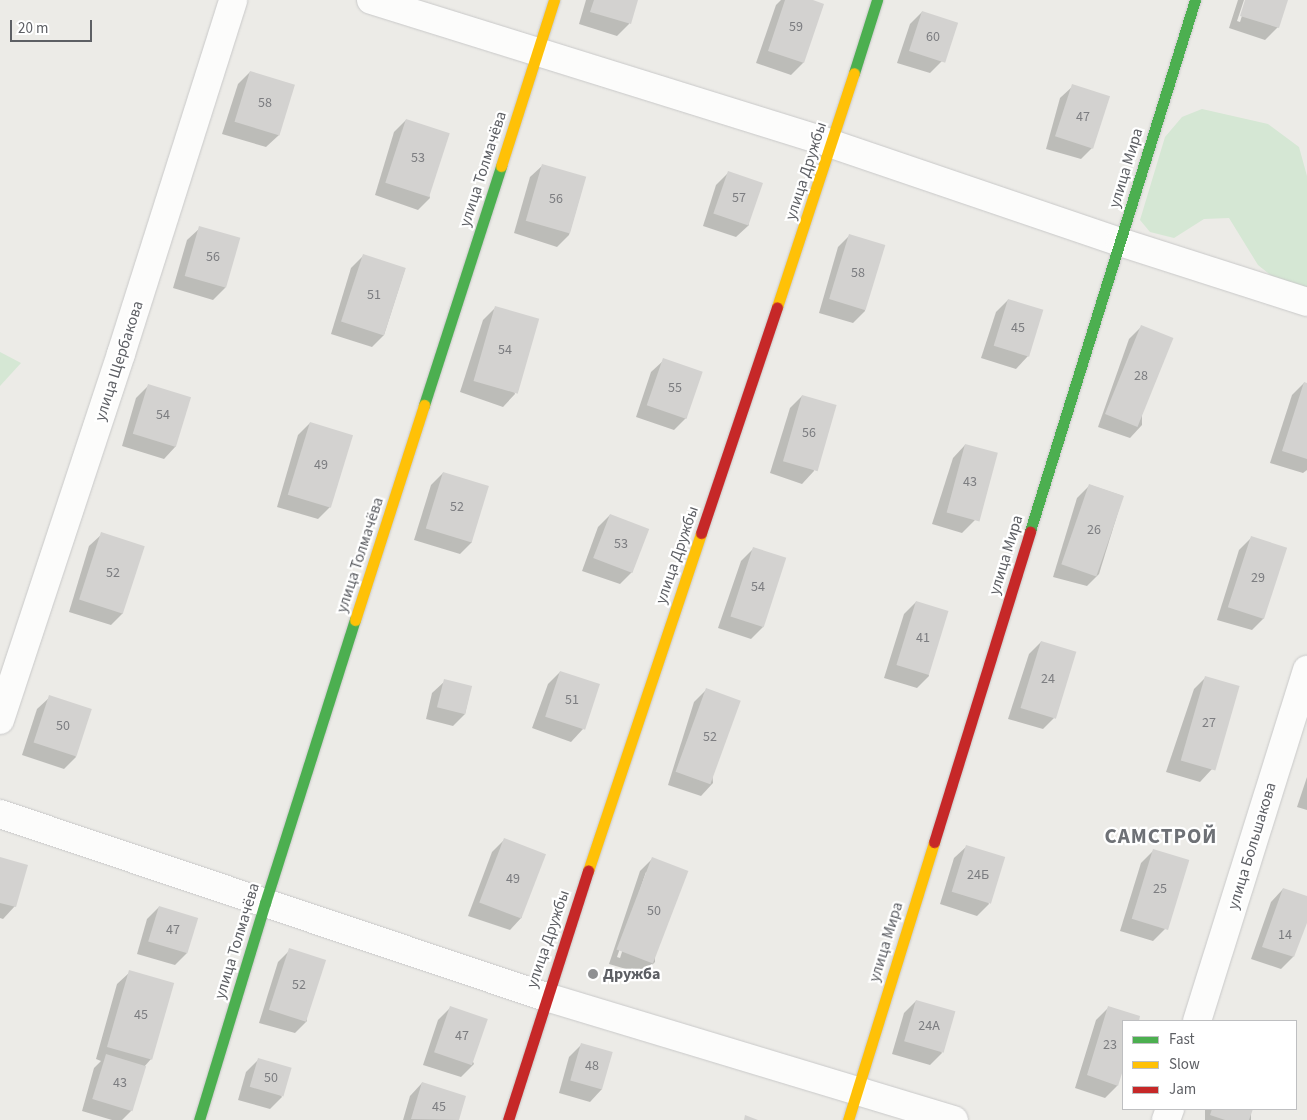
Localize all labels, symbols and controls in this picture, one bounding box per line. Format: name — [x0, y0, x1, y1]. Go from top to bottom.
scale bar — [12, 10, 95, 42]
text: 20 m — [18, 18, 48, 39]
house number: 59 — [789, 19, 803, 35]
house number: 60 — [926, 29, 940, 45]
house number: 58 — [258, 95, 272, 111]
street label: улица Толмачёва — [455, 109, 511, 229]
house number: 47 — [1076, 109, 1090, 125]
street label: улица Дружбы — [781, 119, 831, 223]
street label: улица Мира — [1105, 126, 1147, 210]
house number: 53 — [411, 150, 425, 166]
house number: 57 — [732, 190, 746, 206]
house number: 56 — [549, 191, 563, 207]
house number: 56 — [206, 249, 220, 265]
house number: 58 — [851, 265, 865, 281]
house number: 51 — [367, 287, 381, 303]
street label: улица Щербакова — [91, 298, 147, 424]
house number: 45 — [1011, 320, 1025, 336]
house number: 54 — [498, 342, 512, 358]
house number: 28 — [1134, 368, 1148, 384]
house number: 55 — [668, 380, 682, 396]
house number: 54 — [156, 407, 170, 423]
house number: 56 — [802, 425, 816, 441]
house number: 49 — [314, 457, 328, 473]
house number: 43 — [963, 474, 977, 490]
street label: улица Толмачёва — [332, 495, 388, 615]
house number: 52 — [450, 499, 464, 515]
street label: улица Дружбы — [651, 504, 703, 606]
street label: улица Мира — [985, 513, 1027, 597]
house number: 26 — [1087, 522, 1101, 538]
house number: 53 — [614, 536, 628, 552]
house number: 52 — [106, 565, 120, 581]
house number: 29 — [1251, 570, 1265, 586]
house number: 54 — [751, 579, 765, 595]
house number: 41 — [916, 630, 930, 646]
house number: 24 — [1041, 671, 1055, 687]
house number: 51 — [565, 692, 579, 708]
house number: 27 — [1202, 715, 1216, 731]
house number: 50 — [56, 718, 70, 734]
house number: 52 — [703, 729, 717, 745]
street label: улица Большакова — [1224, 780, 1280, 912]
district label: САМСТРОЙ — [1104, 823, 1218, 849]
house number: 24Б — [967, 867, 989, 883]
house number: 49 — [506, 871, 520, 887]
street label: улица Толмачёва — [210, 881, 264, 1001]
house number: 25 — [1153, 881, 1167, 897]
street label: улица Дружбы — [522, 888, 574, 990]
street label: улица Мира — [865, 900, 907, 984]
house number: 50 — [647, 903, 661, 919]
house number: 47 — [166, 922, 180, 938]
house number: 14 — [1278, 927, 1292, 943]
place label: Дружба — [603, 964, 660, 984]
marker: Дружба — [587, 968, 599, 980]
house number: 52 — [292, 977, 306, 993]
house number: 45 — [134, 1007, 148, 1023]
house number: 24А — [918, 1018, 940, 1034]
legend — [1122, 1020, 1297, 1110]
house number: 47 — [455, 1028, 469, 1044]
text: Fast — [1169, 1029, 1195, 1050]
house number: 23 — [1103, 1037, 1117, 1053]
text: Slow — [1169, 1054, 1200, 1075]
house number: 48 — [585, 1058, 599, 1074]
house number: 50 — [264, 1070, 278, 1086]
house number: 43 — [113, 1075, 127, 1091]
text: Jam — [1169, 1079, 1196, 1100]
house number: 45 — [432, 1099, 446, 1115]

